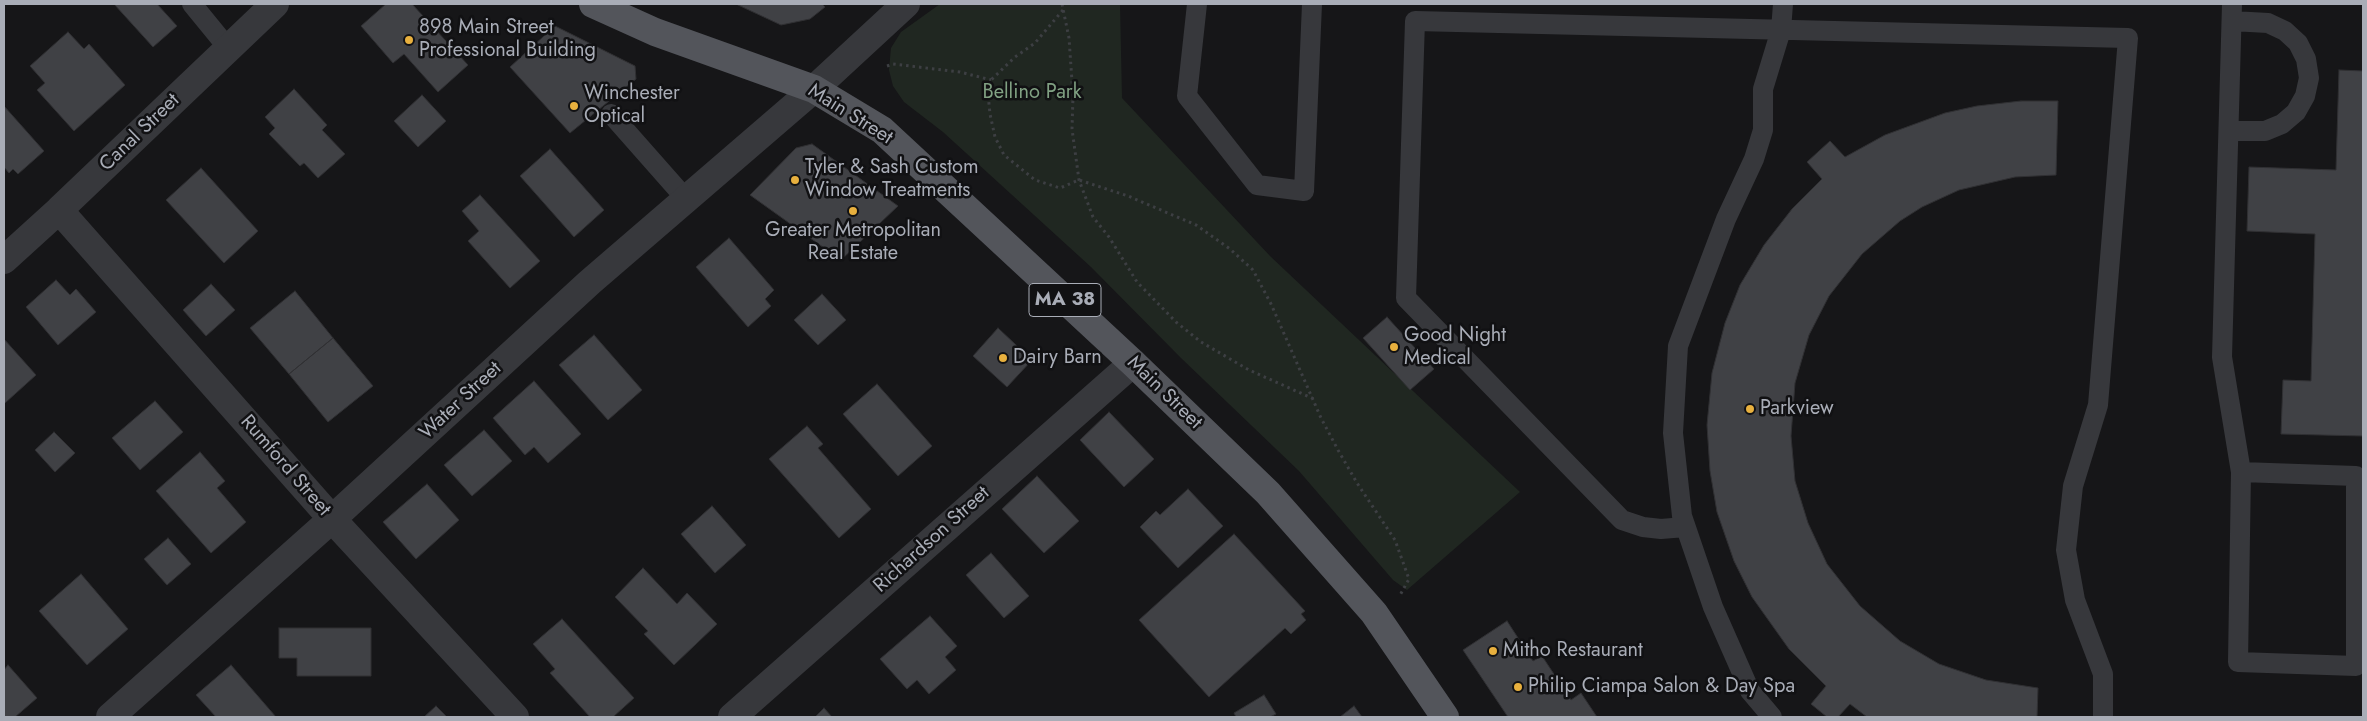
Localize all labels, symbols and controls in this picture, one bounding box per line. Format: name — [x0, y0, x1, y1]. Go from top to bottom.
place label: 898 Main Street Professional Building — [419, 16, 596, 63]
marker: 898 Main Street Professional Building — [403, 34, 415, 46]
street label: Main Street — [803, 80, 897, 150]
park label: Bellino Park — [983, 81, 1081, 105]
place label: Winchester Optical — [584, 82, 680, 129]
street label: Canal Street — [95, 89, 185, 177]
marker: Winchester Optical — [568, 100, 580, 112]
place label: Tyler & Sash Custom Window Treatments — [805, 156, 978, 203]
marker: Tyler & Sash Custom Window Treatments — [789, 174, 801, 186]
marker: Greater Metropolitan Real Estate — [847, 205, 859, 217]
place label: Greater Metropolitan Real Estate — [765, 219, 941, 266]
road number: MA 38 — [1029, 284, 1101, 316]
place label: Good Night Medical — [1404, 324, 1506, 371]
marker: Good Night Medical — [1388, 341, 1400, 353]
place label: Dairy Barn — [1013, 346, 1102, 370]
street label: Main Street — [1121, 351, 1207, 435]
marker: Dairy Barn — [997, 352, 1009, 364]
street label: Water Street — [415, 357, 507, 445]
place label: Parkview — [1760, 397, 1834, 421]
marker: Parkview — [1744, 403, 1756, 415]
street label: Rumford Street — [235, 411, 335, 521]
street label: Richardson Street — [869, 482, 995, 598]
place label: Mitho Restaurant — [1503, 639, 1643, 663]
marker: Mitho Restaurant — [1487, 645, 1499, 657]
place label: Philip Ciampa Salon & Day Spa — [1528, 675, 1795, 699]
marker: Philip Ciampa Salon & Day Spa — [1512, 681, 1524, 693]

